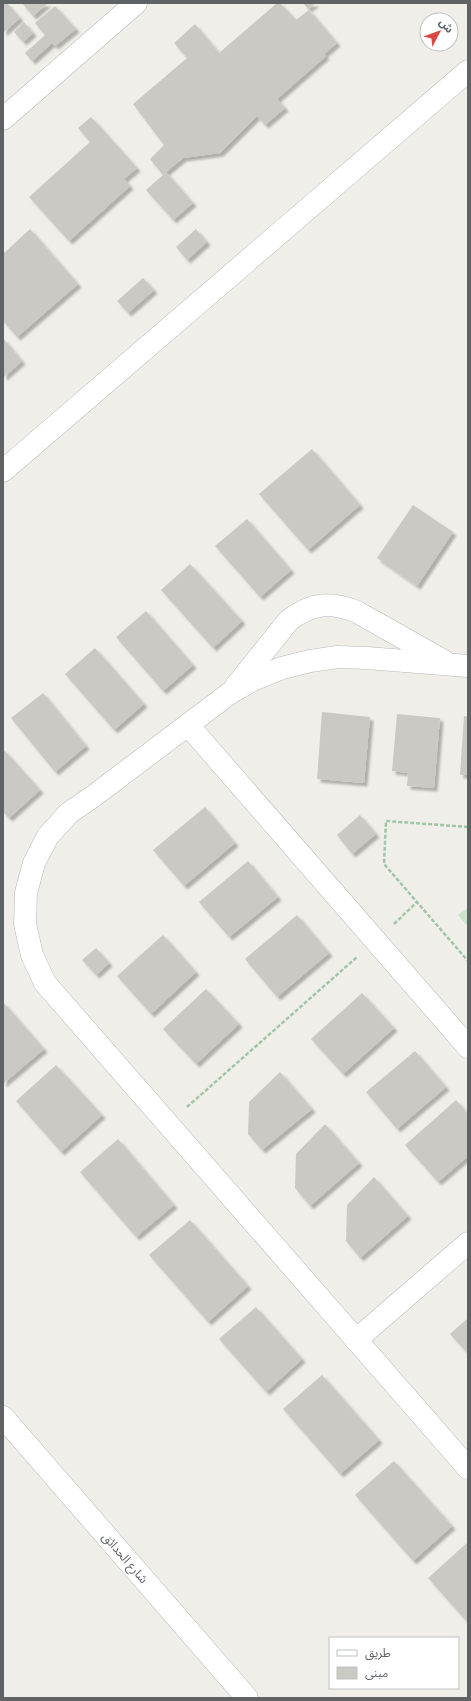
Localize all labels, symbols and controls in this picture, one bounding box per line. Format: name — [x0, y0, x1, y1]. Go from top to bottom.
north arrow — [419, 12, 459, 52]
text: ش — [436, 16, 456, 36]
street label: شارع الحدائق — [98, 1530, 151, 1587]
legend — [329, 1637, 459, 1689]
text: طريق — [365, 1646, 391, 1661]
text: مبنى — [365, 1666, 388, 1680]

